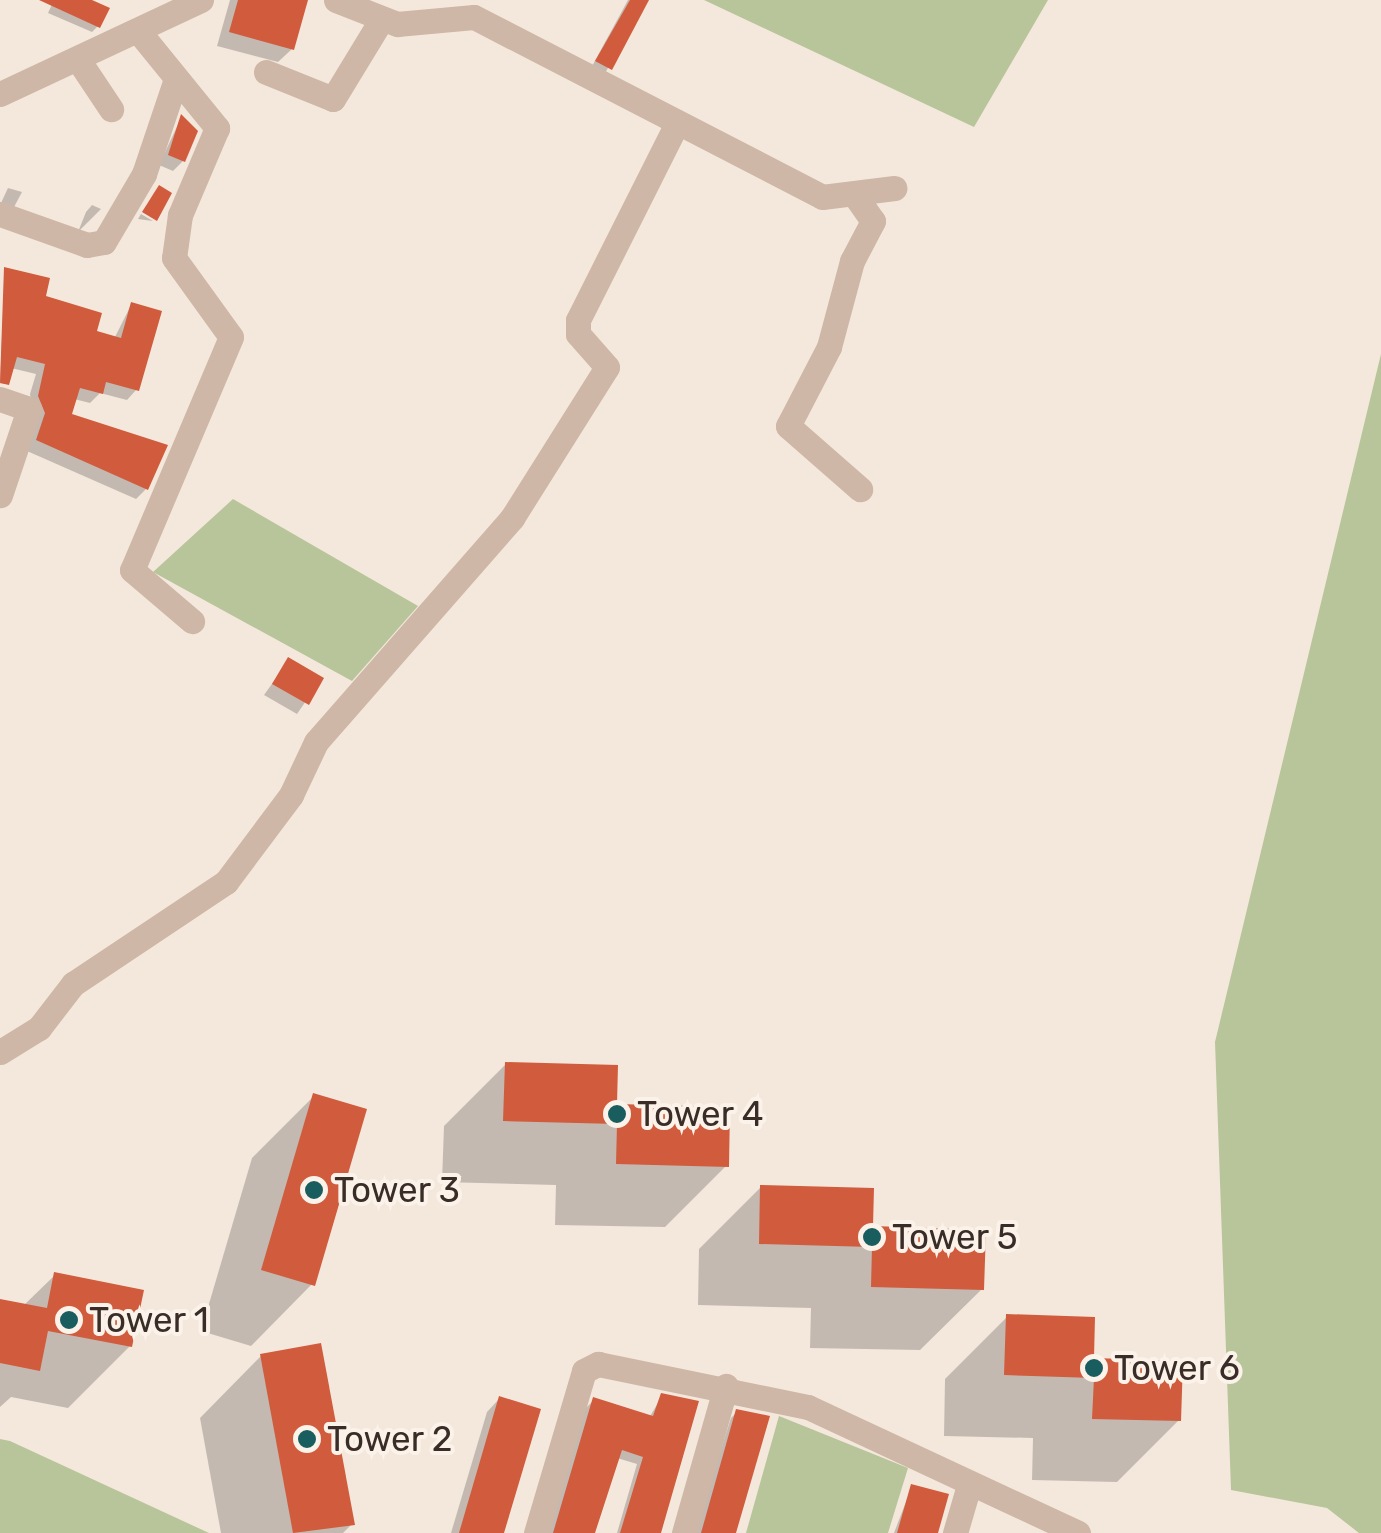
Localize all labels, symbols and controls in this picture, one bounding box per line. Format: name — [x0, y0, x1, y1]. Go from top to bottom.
place label: Tower 4 — [637, 1093, 764, 1135]
marker: Tower 4 — [606, 1103, 628, 1125]
place label: Tower 3 — [334, 1169, 461, 1211]
marker: Tower 3 — [303, 1179, 325, 1201]
place label: Tower 5 — [892, 1216, 1018, 1258]
marker: Tower 5 — [861, 1226, 883, 1248]
place label: Tower 1 — [89, 1299, 210, 1341]
marker: Tower 1 — [58, 1309, 80, 1331]
place label: Tower 6 — [1114, 1347, 1241, 1389]
marker: Tower 6 — [1083, 1357, 1105, 1379]
place label: Tower 2 — [327, 1418, 453, 1460]
marker: Tower 2 — [296, 1428, 318, 1450]

